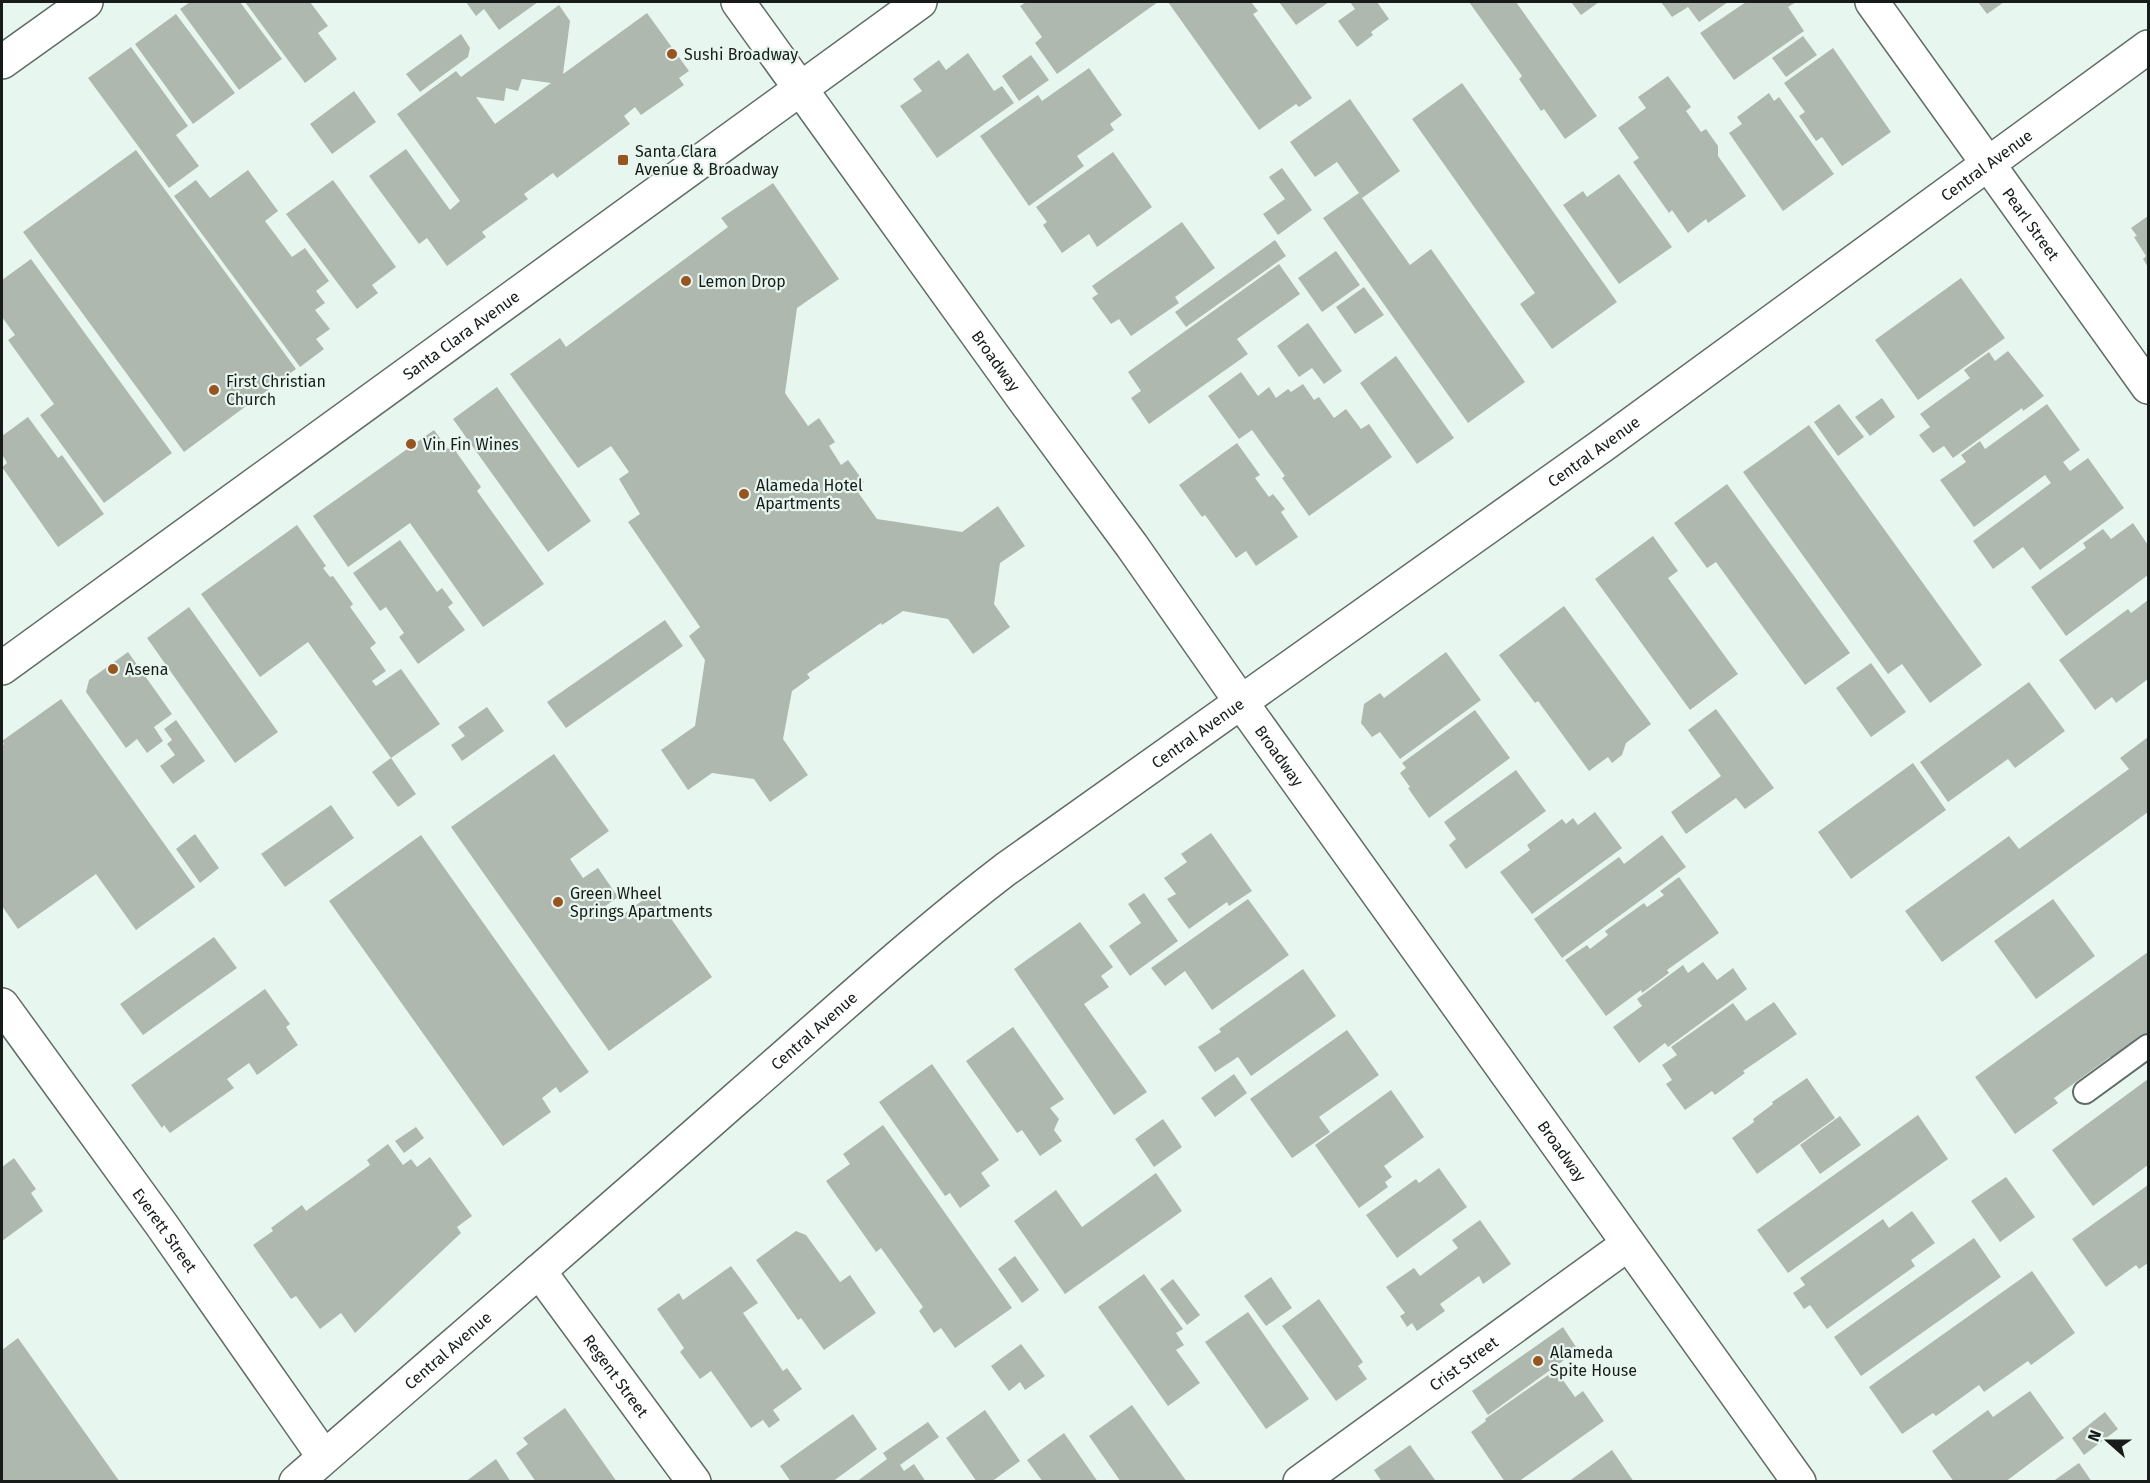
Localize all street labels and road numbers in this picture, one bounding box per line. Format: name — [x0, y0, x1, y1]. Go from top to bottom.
street label: Central Avenue — [1937, 125, 2036, 205]
street label: Pearl Street — [1999, 184, 2064, 264]
street label: Santa Clara Avenue — [399, 286, 523, 384]
street label: Broadway — [968, 327, 1024, 395]
street label: Central Avenue — [1544, 412, 1643, 491]
street label: Central Avenue — [1148, 694, 1247, 772]
street label: Broadway — [1251, 721, 1308, 790]
street label: Central Avenue — [767, 987, 861, 1074]
street label: Broadway — [1534, 1117, 1590, 1185]
street label: Everett Street — [129, 1185, 201, 1276]
street label: Central Avenue — [400, 1307, 495, 1393]
street label: Regent Street — [579, 1331, 653, 1421]
street label: Crist Street — [1425, 1332, 1502, 1395]

